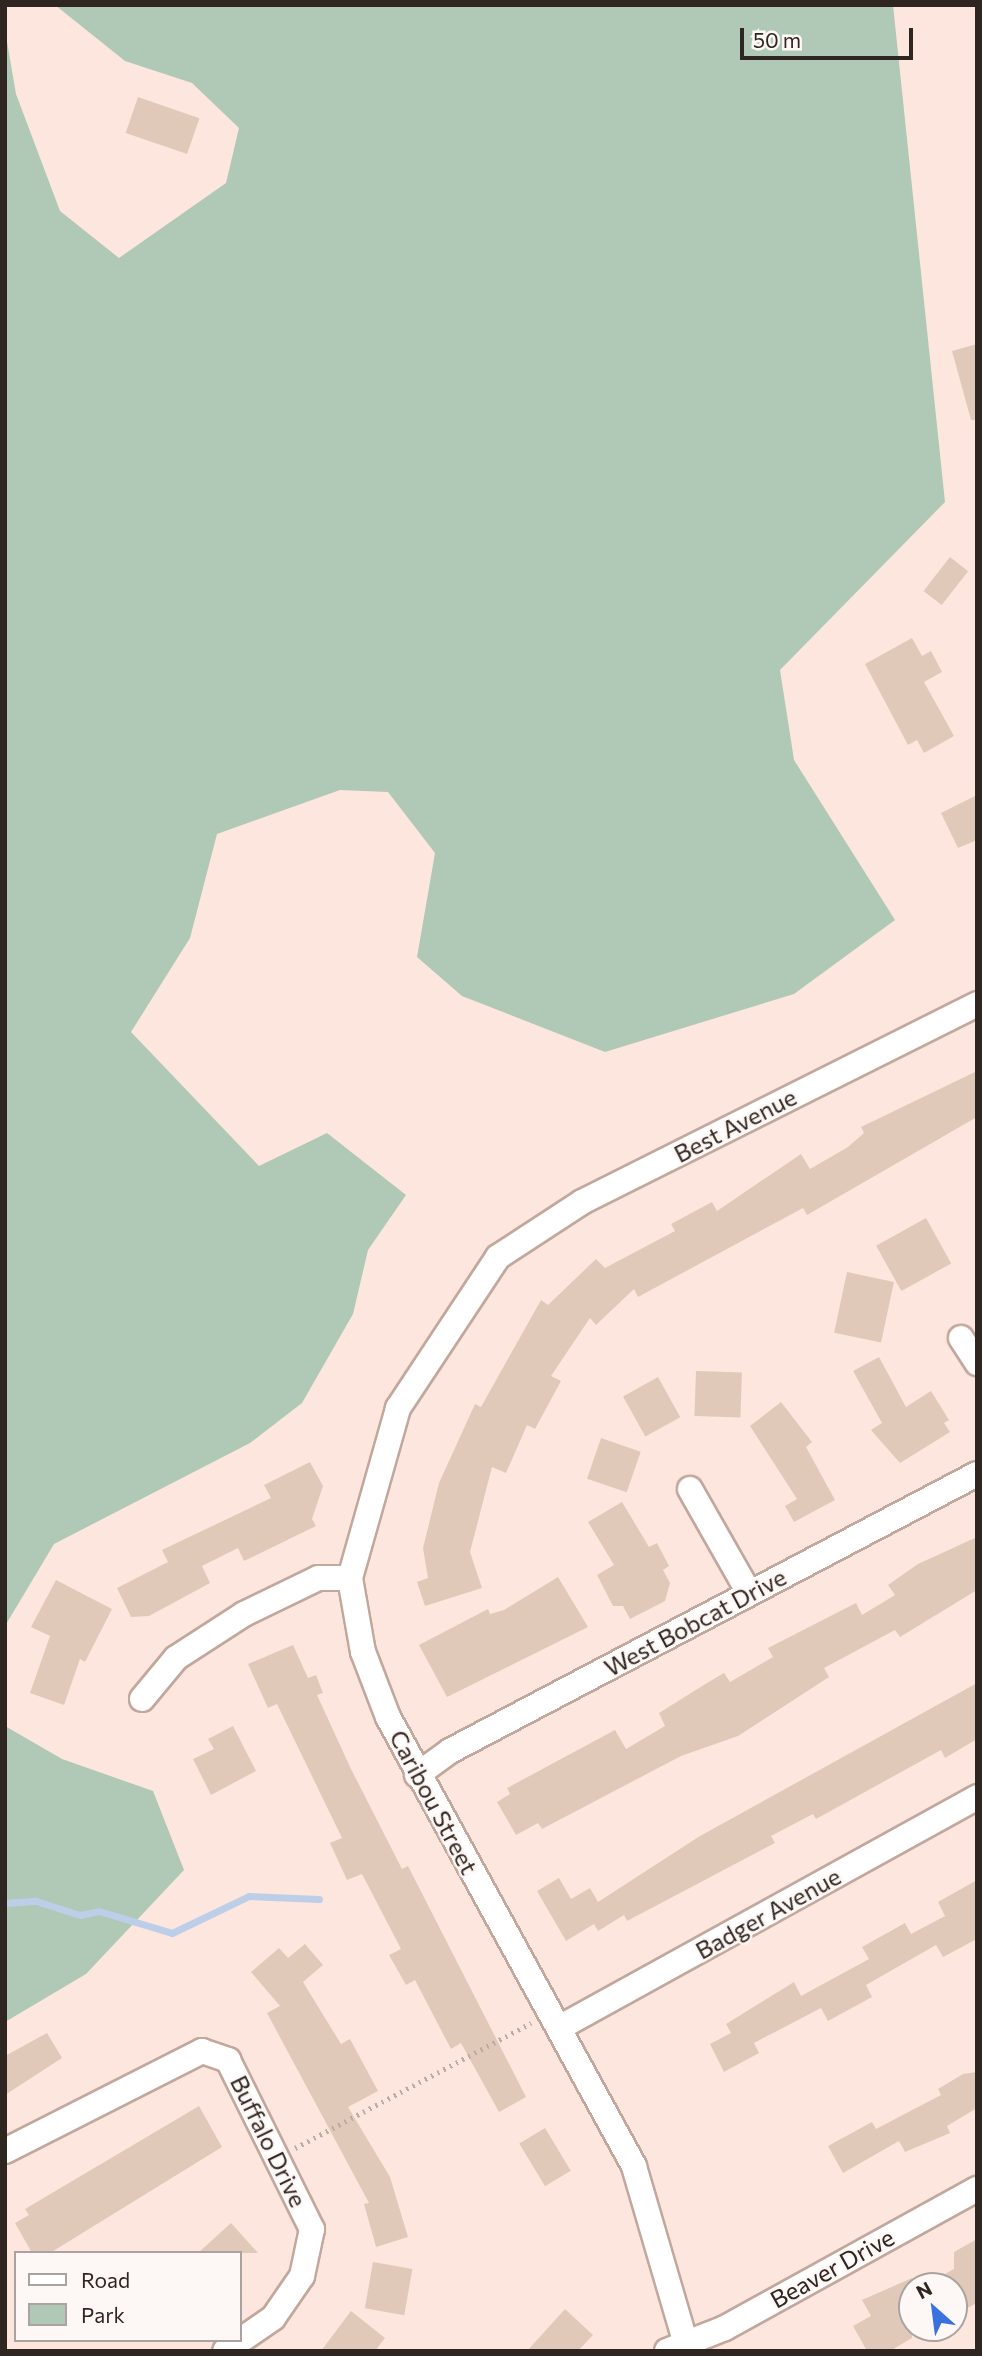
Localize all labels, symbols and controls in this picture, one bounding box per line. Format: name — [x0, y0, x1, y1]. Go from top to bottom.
scale bar — [744, 14, 917, 58]
text: 50 m — [753, 27, 801, 52]
street label: Best Avenue — [669, 1082, 801, 1168]
street label: West Bobcat Drive — [599, 1562, 791, 1682]
street label: Caribou Street — [384, 1725, 484, 1879]
street label: Badger Avenue — [690, 1861, 846, 1965]
street label: Buffalo Drive — [225, 2071, 313, 2211]
street label: Beaver Drive — [765, 2222, 899, 2314]
legend — [14, 2251, 242, 2342]
text: Road — [81, 2267, 130, 2292]
north arrow — [898, 2272, 968, 2342]
text: N — [912, 2276, 936, 2303]
text: Park — [81, 2302, 125, 2327]

